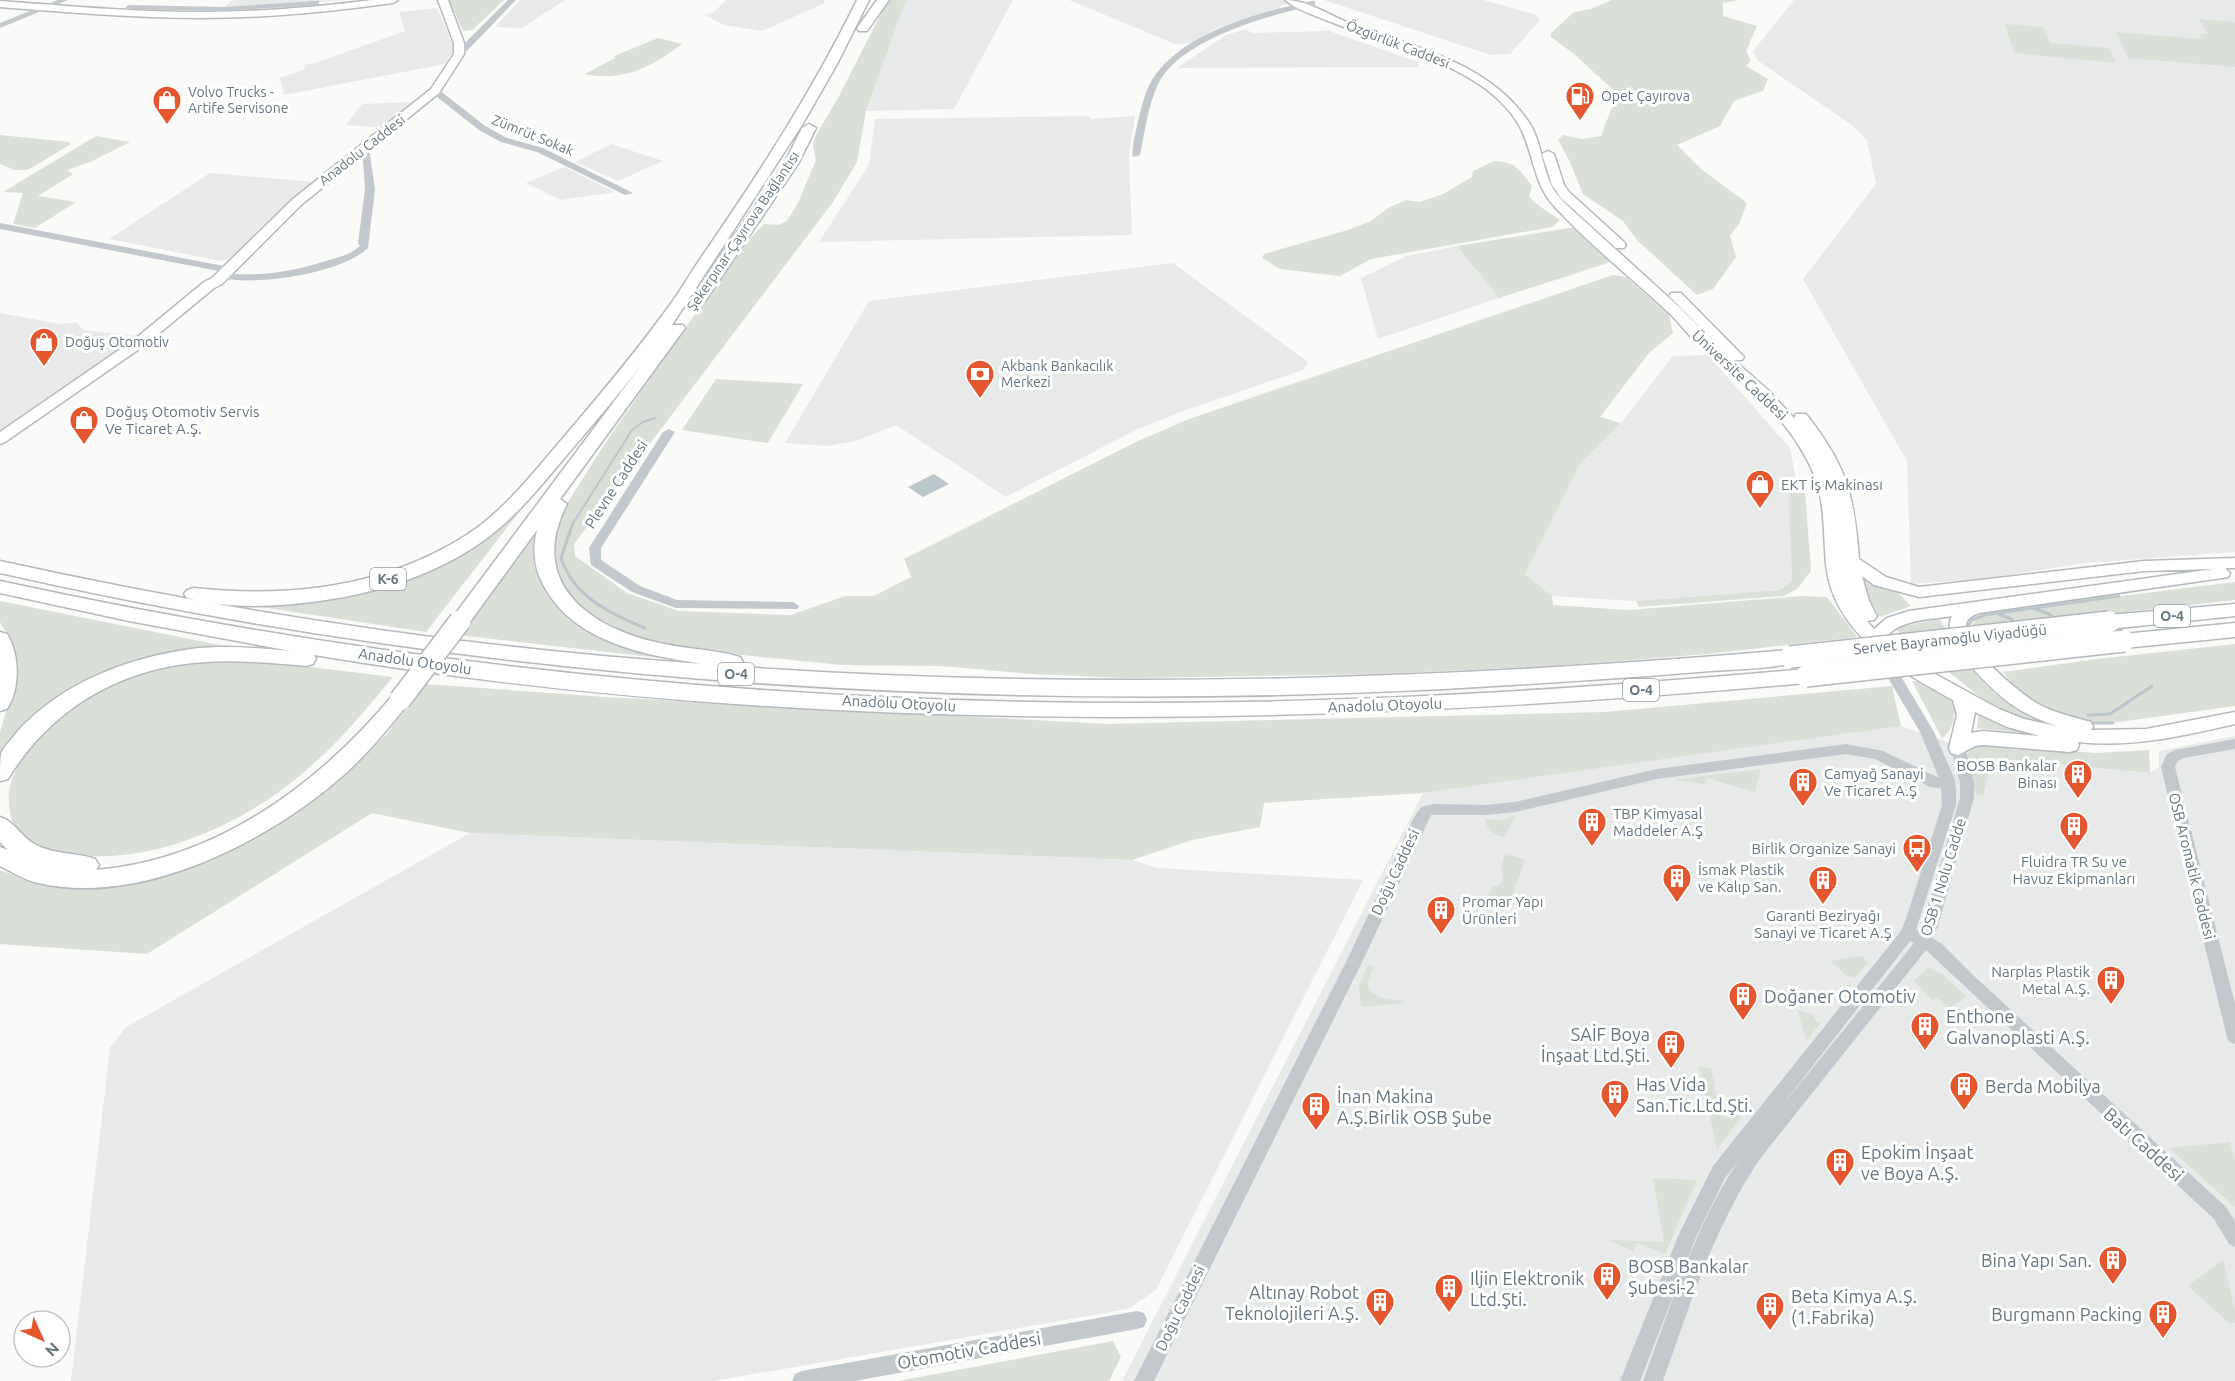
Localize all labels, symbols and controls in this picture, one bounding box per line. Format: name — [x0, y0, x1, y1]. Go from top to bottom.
street label: Özgürlük Caddesi — [1344, 16, 1452, 71]
fuel station icon: Opet Çayırova — [1564, 80, 1596, 122]
shop icon: Volvo Trucks - Artife Servisone — [151, 84, 183, 126]
place label: Volvo Trucks - Artife Servisone — [188, 84, 288, 116]
place label: Opet Çayırova — [1601, 88, 1690, 104]
street label: Anadolu Caddesi — [316, 111, 408, 189]
street label: Zümrüt Sokak — [490, 111, 576, 159]
street label: Şekerpınar-Çayırova Bağlantısı — [684, 148, 802, 314]
shop icon: Doğuş Otomotiv — [28, 326, 60, 368]
street label: Üniversite Caddesi — [1689, 326, 1791, 424]
place label: Doğuş Otomotiv — [65, 334, 169, 350]
bank icon: Akbank Bankacılık Merkezi — [964, 358, 996, 400]
place label: Akbank Bankacılık Merkezi — [1001, 358, 1113, 390]
place label: Doğuş Otomotiv Servis Ve Ticaret A.Ş. — [105, 403, 259, 437]
shop icon: Doğuş Otomotiv Servis Ve Ticaret A.Ş. — [68, 404, 100, 446]
street label: Plevne Caddesi — [581, 437, 651, 531]
shop icon: EKT İş Makinası — [1744, 468, 1776, 510]
place label: EKT İş Makinası — [1781, 476, 1883, 493]
road number: K-6 — [370, 568, 406, 590]
road number: O-4 — [2154, 605, 2190, 627]
street label: Servet Bayramoğlu Viyadüğü — [1853, 620, 2047, 658]
street label: Anadolu Otoyolu — [357, 645, 473, 677]
road number: O-4 — [718, 663, 754, 685]
road number: O-4 — [1623, 679, 1659, 701]
street label: Anadolu Otoyolu — [842, 692, 956, 714]
street label: Anadolu Otoyolu — [1328, 695, 1442, 715]
place label: BOSB Bankalar Binası — [1957, 757, 2057, 791]
building icon: BOSB Bankalar Binası — [2062, 758, 2094, 800]
place label: Camyağ Sanayi Ve Ticaret A.Ş — [1824, 765, 1924, 799]
building icon: Camyağ Sanayi Ve Ticaret A.Ş — [1787, 766, 1819, 808]
street label: OSB Aromatik Caddesi — [2166, 791, 2218, 941]
place label: TBP Kimyasal Maddeler A.Ş — [1613, 805, 1703, 839]
building icon: TBP Kimyasal Maddeler A.Ş — [1576, 806, 1608, 848]
building icon: Fluidra TR Su ve Havuz Ekipmanları — [2058, 810, 2090, 852]
street label: OSB 1 Nolu Cadde — [1917, 816, 1969, 938]
street label: Doğu Caddesi — [1368, 826, 1422, 918]
bus stop icon: Birlik Organize Sanayi — [1901, 832, 1933, 874]
place label: Birlik Organize Sanayi — [1752, 840, 1896, 857]
place label: Fluidra TR Su ve Havuz Ekipmanları — [2012, 853, 2136, 887]
place label: İsmak Plastik ve Kalıp San. — [1698, 861, 1785, 895]
building icon: İsmak Plastik ve Kalıp San. — [1661, 862, 1693, 904]
building icon: Garanti Beziryağı Sanayi ve Ticaret A.Ş — [1807, 864, 1839, 906]
place label: Promar Yapı Ürünleri — [1462, 893, 1543, 927]
building icon: Promar Yapı Ürünleri — [1425, 894, 1457, 936]
place label: Garanti Beziryağı Sanayi ve Ticaret A.Ş — [1754, 907, 1892, 941]
place label: Narplas Plastik Metal A.Ş. — [1991, 963, 2090, 997]
building icon: Narplas Plastik Metal A.Ş. — [2095, 964, 2127, 1006]
building icon: Doğaner Otomotiv — [1727, 980, 1759, 1022]
place label: Doğaner Otomotiv — [1764, 986, 1916, 1006]
place label: Enthone Galvanoplasti A.Ş. — [1946, 1006, 2090, 1047]
building icon: Enthone Galvanoplasti A.Ş. — [1909, 1010, 1941, 1052]
place label: SAİF Boya İnşaat Ltd.Şti. — [1541, 1024, 1650, 1065]
building icon: SAİF Boya İnşaat Ltd.Şti. — [1655, 1028, 1687, 1070]
building icon: Berda Mobilya — [1948, 1070, 1980, 1112]
place label: Has Vida San.Tic.Ltd.Şti. — [1636, 1074, 1753, 1115]
place label: Berda Mobilya — [1985, 1076, 2101, 1096]
building icon: Has Vida San.Tic.Ltd.Şti. — [1599, 1078, 1631, 1120]
place label: İnan Makina A.Ş.Birlik OSB Şube — [1337, 1086, 1492, 1127]
building icon: İnan Makina A.Ş.Birlik OSB Şube — [1300, 1090, 1332, 1132]
street label: Batı Caddesi — [2100, 1103, 2188, 1185]
place label: Epokim İnşaat ve Boya A.Ş. — [1861, 1142, 1974, 1183]
building icon: Epokim İnşaat ve Boya A.Ş. — [1824, 1146, 1856, 1188]
building icon: Bina Yapı San. — [2097, 1244, 2129, 1286]
place label: Bina Yapı San. — [1981, 1250, 2092, 1270]
place label: BOSB Bankalar Şubesi-2 — [1628, 1256, 1749, 1297]
building icon: BOSB Bankalar Şubesi-2 — [1591, 1260, 1623, 1302]
street label: Doğu Caddesi — [1152, 1263, 1208, 1353]
place label: Iljin Elektronik Ltd.Şti. — [1470, 1268, 1584, 1309]
building icon: Iljin Elektronik Ltd.Şti. — [1433, 1272, 1465, 1314]
place label: Altınay Robot Teknolojileri A.Ş. — [1225, 1282, 1359, 1323]
building icon: Altınay Robot Teknolojileri A.Ş. — [1364, 1286, 1396, 1328]
place label: Beta Kimya A.Ş. (1.Fabrika) — [1791, 1286, 1917, 1328]
building icon: Beta Kimya A.Ş. (1.Fabrika) — [1754, 1290, 1786, 1332]
building icon: Burgmann Packing — [2147, 1298, 2179, 1340]
place label: Burgmann Packing — [1991, 1304, 2142, 1324]
north arrow — [12, 1309, 72, 1369]
street label: Otomotiv Caddesi — [896, 1328, 1042, 1372]
text: N — [42, 1339, 63, 1360]

